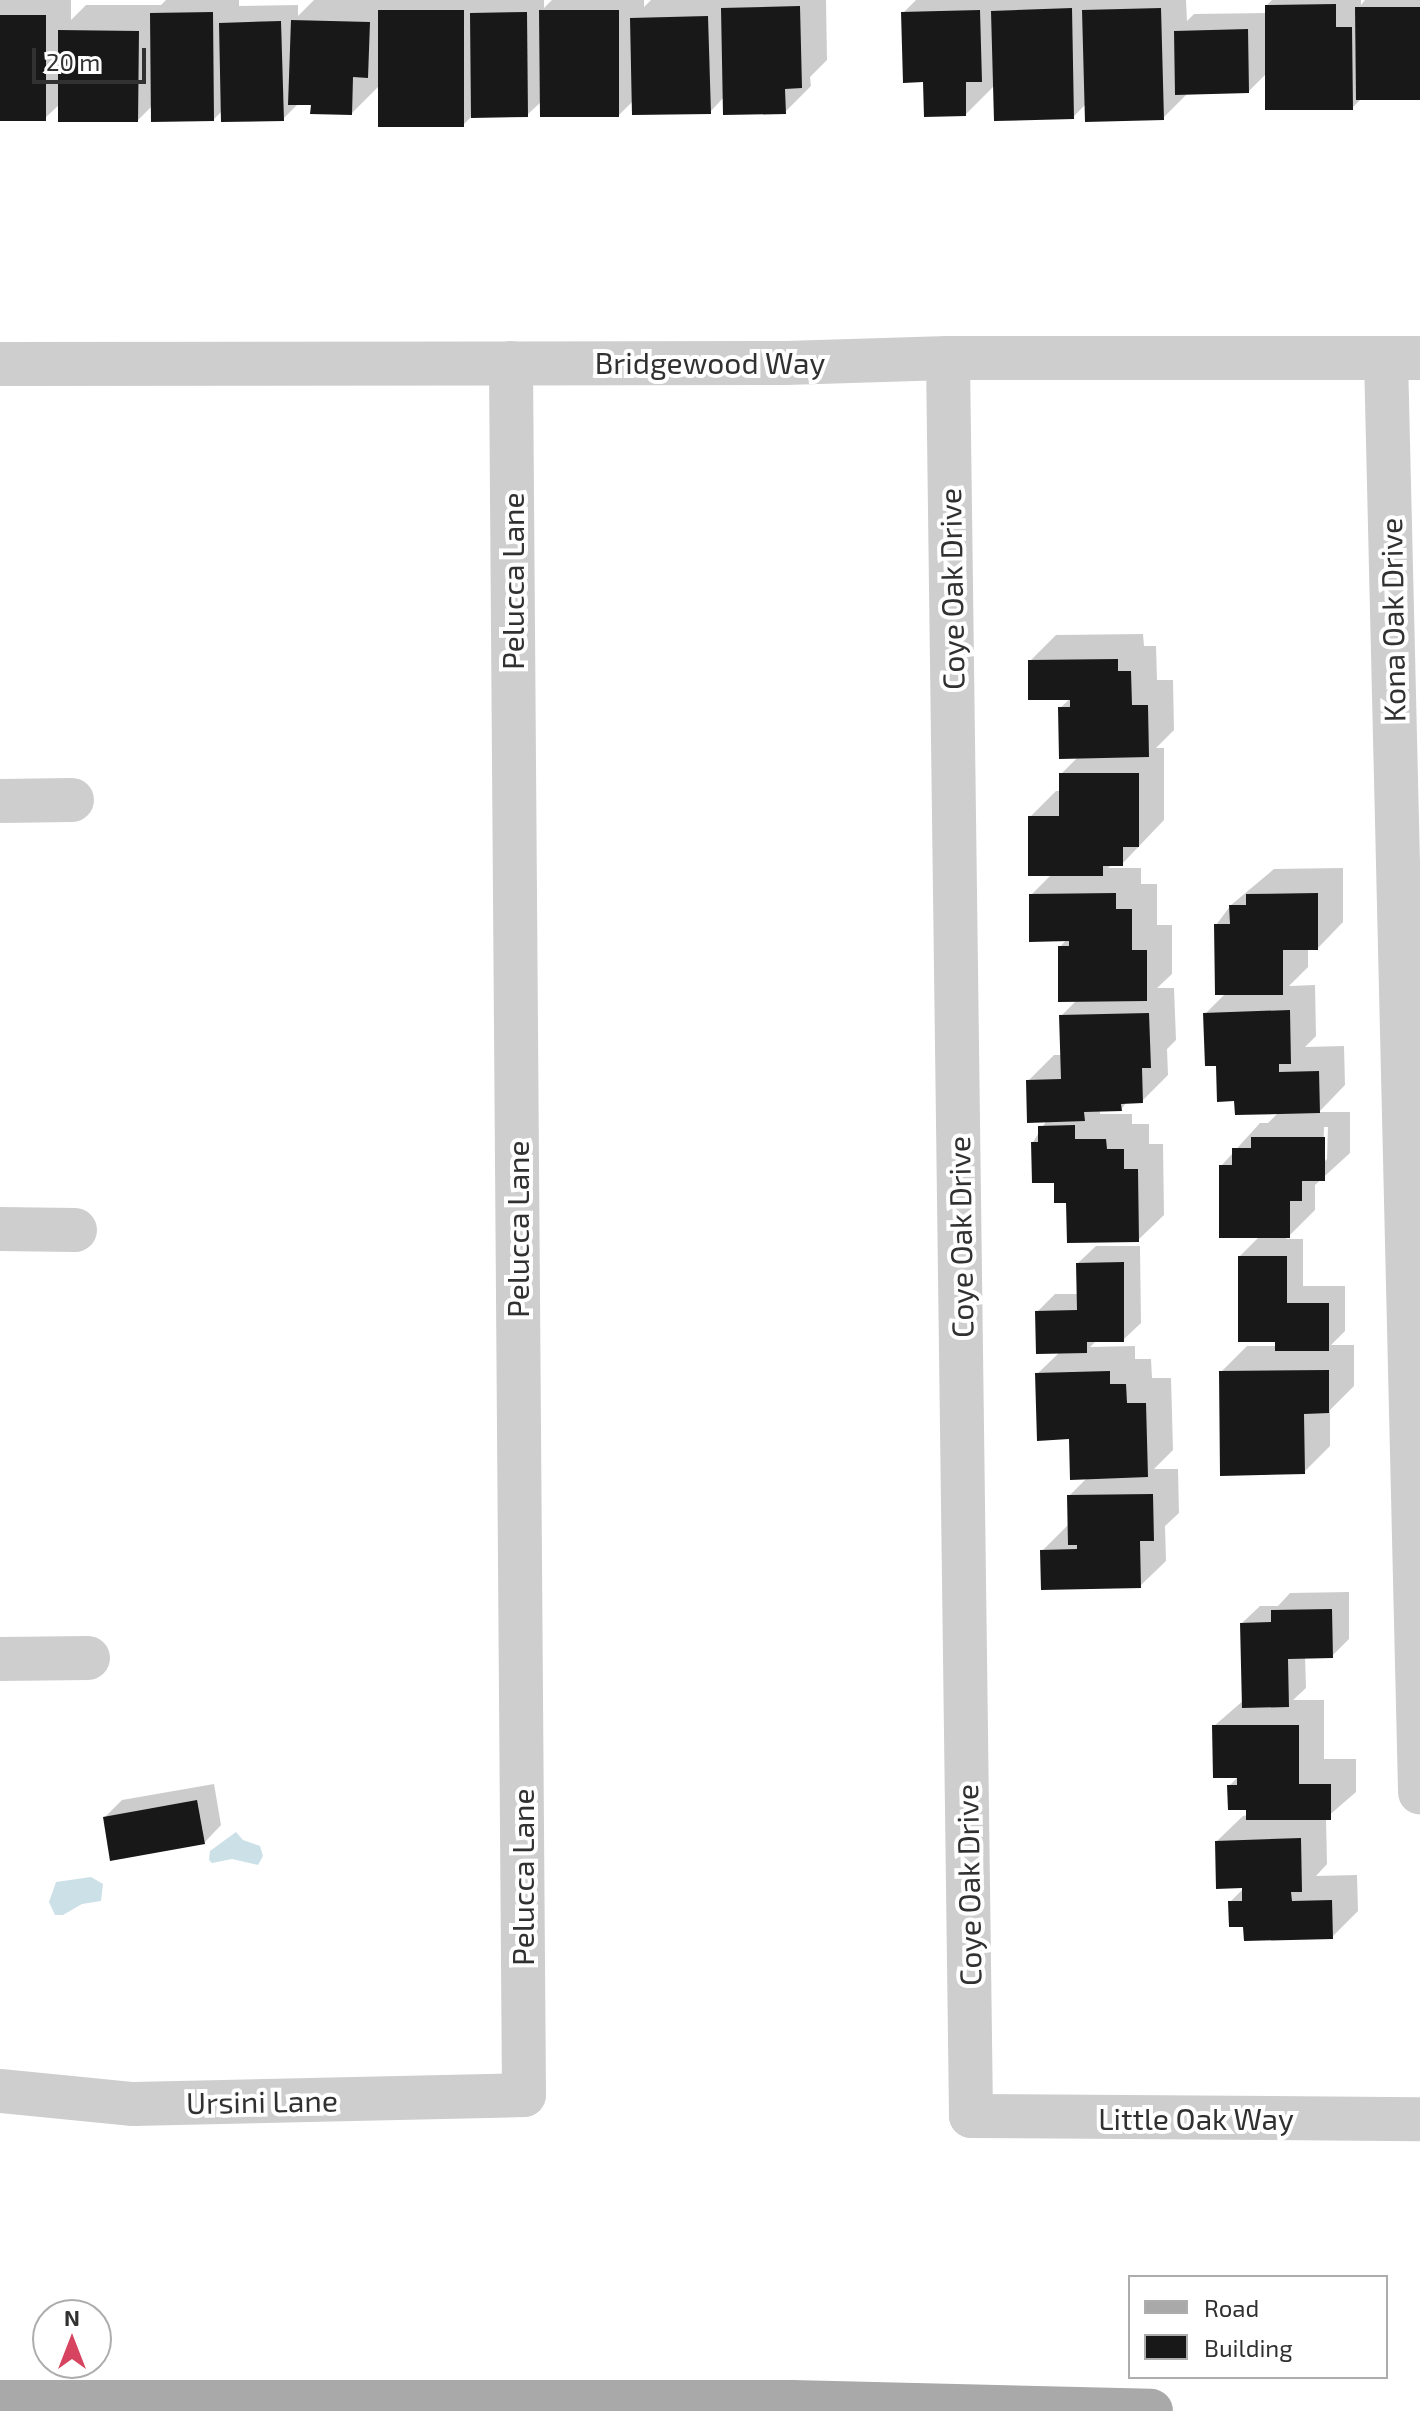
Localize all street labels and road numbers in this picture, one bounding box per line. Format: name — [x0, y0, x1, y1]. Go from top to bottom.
street label: Bridgewood Way — [595, 344, 825, 380]
street label: Coye Oak Drive — [931, 488, 971, 690]
street label: Pelucca Lane — [494, 492, 530, 670]
street label: Kona Oak Drive — [1372, 517, 1412, 723]
street label: Coye Oak Drive — [940, 1136, 980, 1338]
street label: Pelucca Lane — [499, 1140, 535, 1318]
street label: Coye Oak Drive — [948, 1784, 988, 1986]
street label: Pelucca Lane — [504, 1788, 540, 1966]
street label: Ursini Lane — [186, 2082, 338, 2120]
street label: Little Oak Way — [1098, 2100, 1294, 2136]

